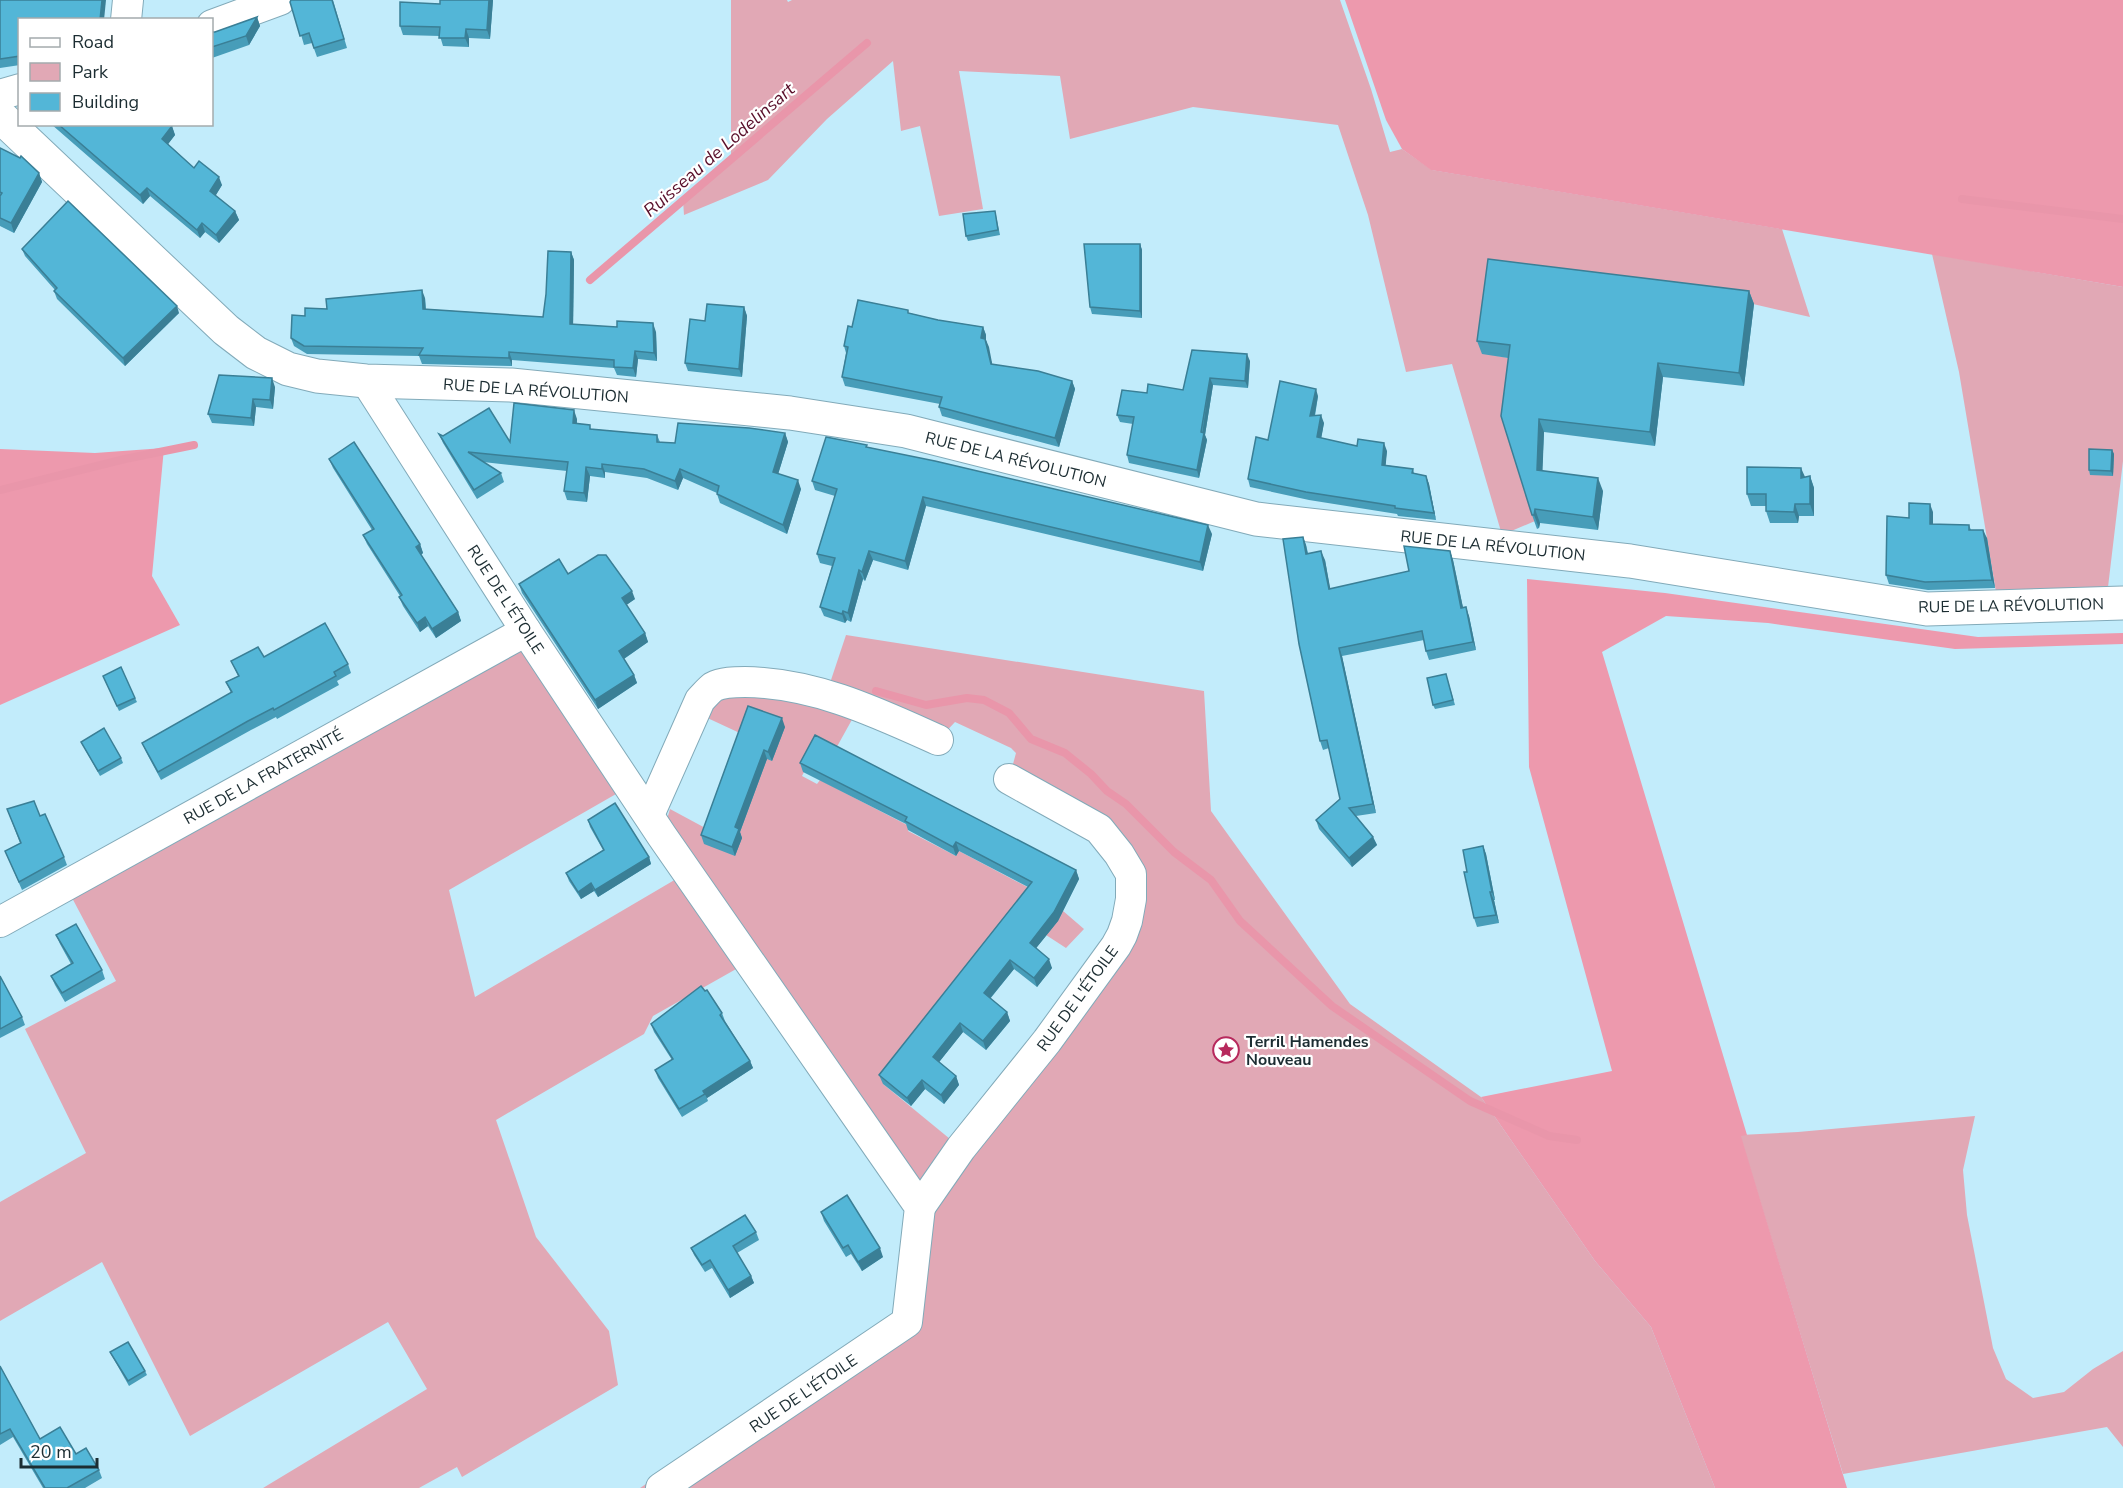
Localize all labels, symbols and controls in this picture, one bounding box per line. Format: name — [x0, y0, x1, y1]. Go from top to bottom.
legend — [18, 18, 213, 126]
text: Road — [72, 30, 114, 54]
text: Park — [72, 60, 109, 84]
water label: Ruisseau de Lodelinsart — [638, 77, 800, 222]
text: Building — [72, 90, 139, 114]
street label: RUE DE LA RÉVOLUTION — [442, 374, 629, 408]
street label: RUE DE LA RÉVOLUTION — [923, 427, 1109, 493]
street label: RUE DE LA RÉVOLUTION — [1399, 525, 1587, 567]
street label: RUE DE L'ÉTOILE — [462, 541, 549, 658]
street label: RUE DE LA RÉVOLUTION — [1918, 593, 2104, 619]
street label: RUE DE LA FRATERNITÉ — [180, 724, 347, 830]
street label: RUE DE L'ÉTOILE — [1032, 941, 1124, 1056]
place label: Terril Hamendes Nouveau — [1246, 1031, 1369, 1071]
place icon: Terril Hamendes Nouveau — [1211, 1035, 1241, 1065]
street label: RUE DE L'ÉTOILE — [745, 1350, 862, 1438]
scale bar — [21, 1431, 98, 1469]
text: 20 m — [30, 1440, 72, 1464]

